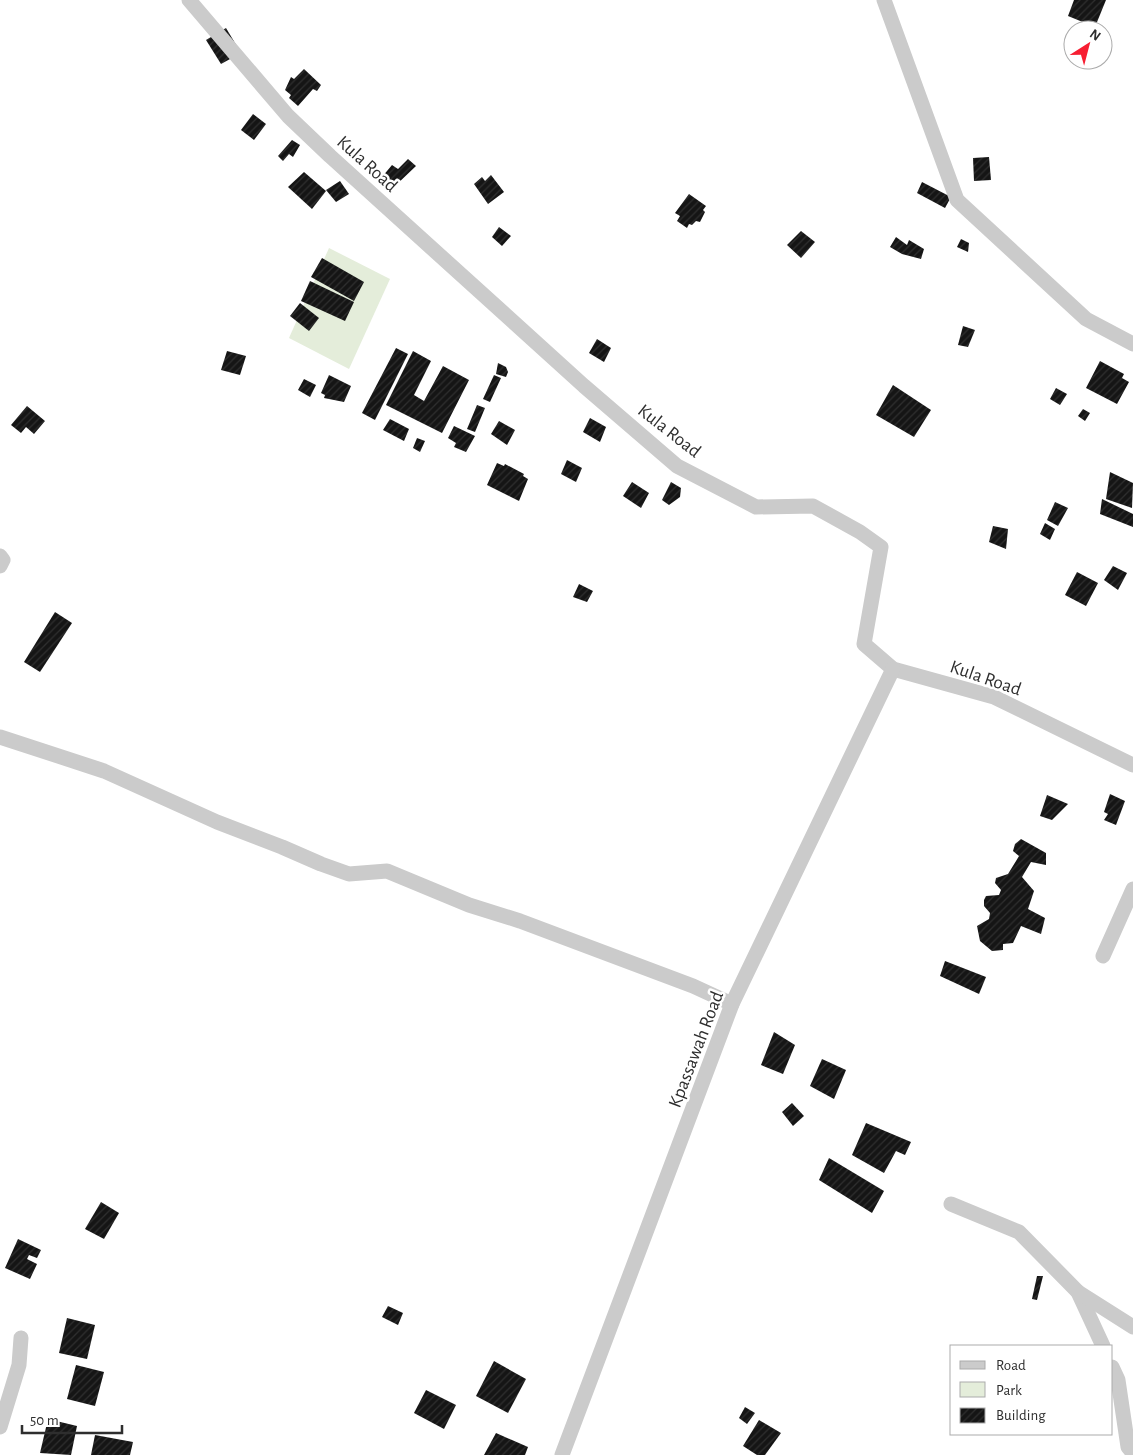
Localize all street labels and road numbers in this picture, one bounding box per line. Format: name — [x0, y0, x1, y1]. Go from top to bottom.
street label: Kula Road — [333, 132, 401, 196]
street label: Kula Road — [634, 401, 704, 462]
street label: Kula Road — [947, 657, 1024, 700]
street label: Kpassawah Road — [665, 988, 727, 1110]

